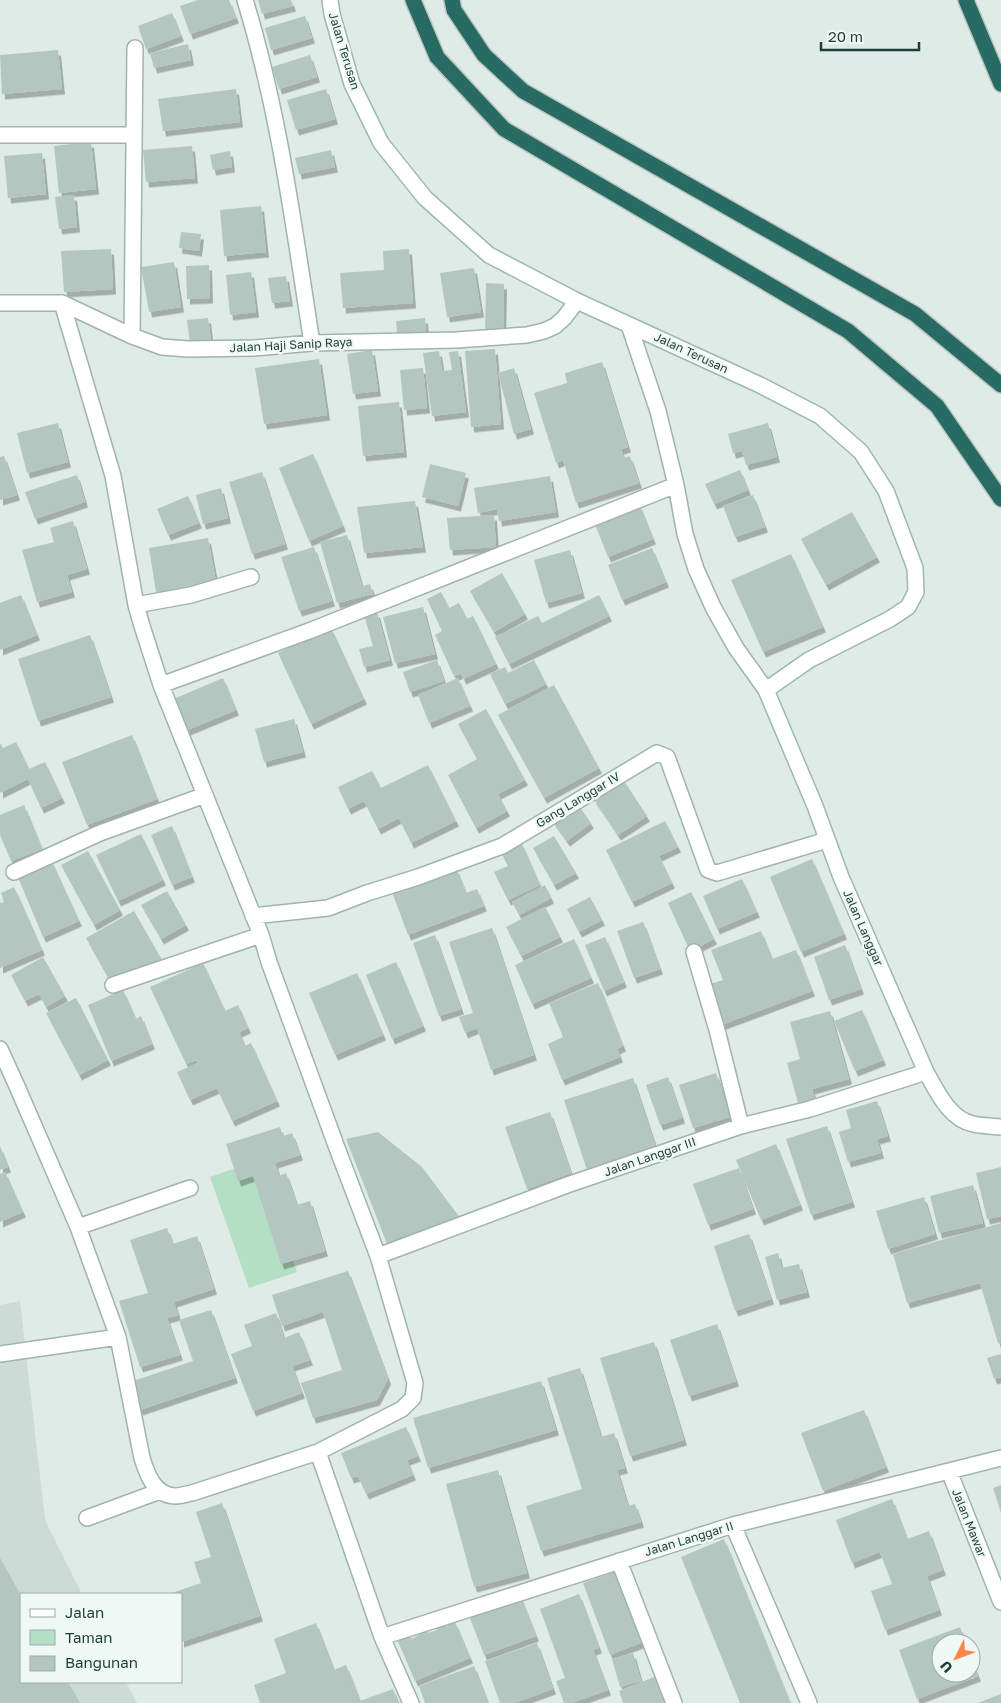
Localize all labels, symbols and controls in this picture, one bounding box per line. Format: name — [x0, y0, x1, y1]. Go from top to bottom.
street label: Jalan Terusan — [326, 10, 363, 91]
scale bar — [821, 20, 918, 52]
text: 20 m — [828, 27, 863, 45]
street label: Jalan Terusan — [652, 329, 731, 376]
street label: Jalan Haji Sanip Raya — [229, 334, 353, 355]
street label: Gang Langgar IV — [533, 769, 622, 831]
street label: Jalan Langgar — [840, 887, 887, 968]
street label: Jalan Langgar III — [602, 1134, 698, 1179]
street label: Jalan Mawar — [949, 1486, 990, 1559]
street label: Jalan Langgar II — [643, 1518, 735, 1559]
legend — [20, 1593, 182, 1683]
text: Jalan — [65, 1603, 104, 1621]
text: Taman — [65, 1628, 112, 1646]
north arrow — [931, 1633, 981, 1683]
text: Bangunan — [65, 1653, 138, 1671]
text: U — [936, 1658, 956, 1677]

